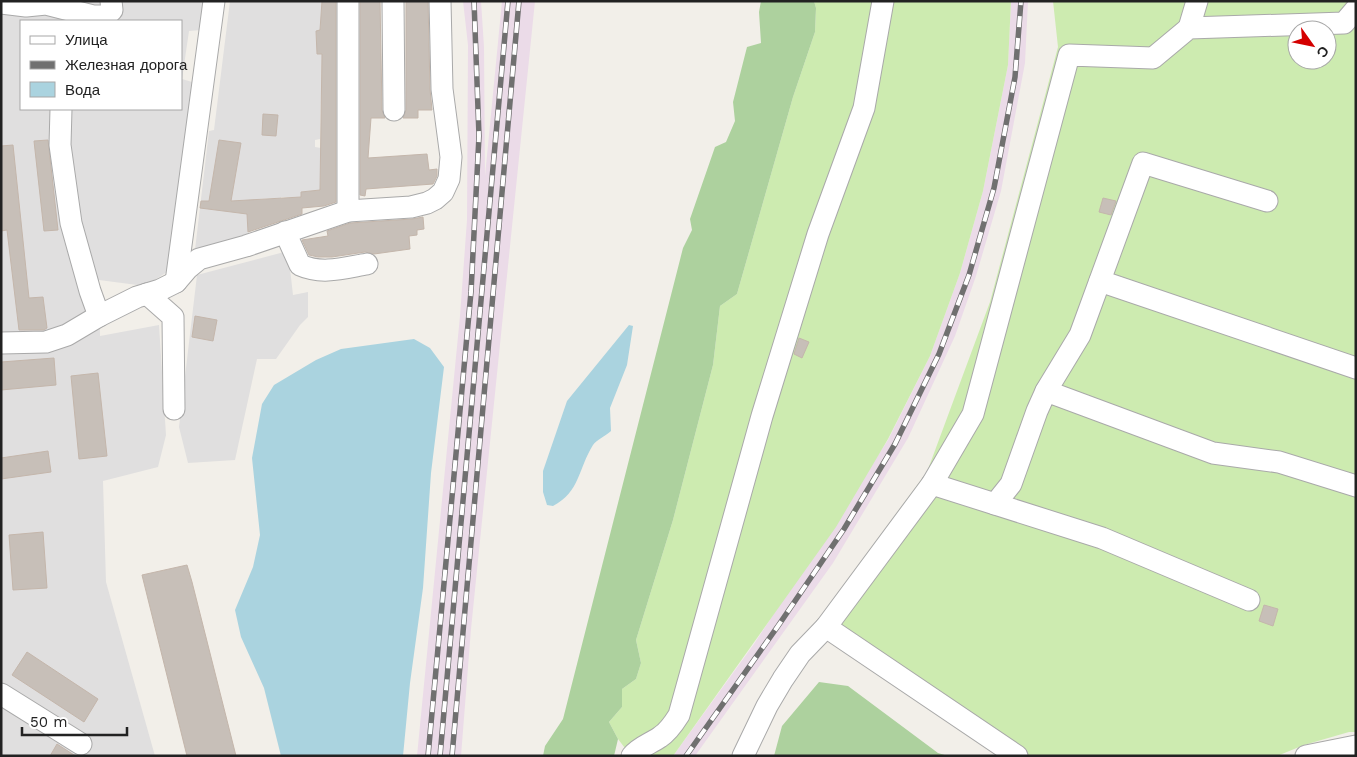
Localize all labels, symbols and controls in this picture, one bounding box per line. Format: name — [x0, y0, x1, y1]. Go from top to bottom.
legend — [20, 20, 182, 110]
north arrow — [1287, 20, 1337, 70]
text: Улица — [65, 31, 108, 49]
text: С — [1313, 43, 1332, 61]
text: Железная дорога — [65, 56, 188, 74]
text: Вода — [65, 81, 101, 99]
scale bar — [22, 704, 128, 736]
text: 50 m — [30, 713, 67, 731]

